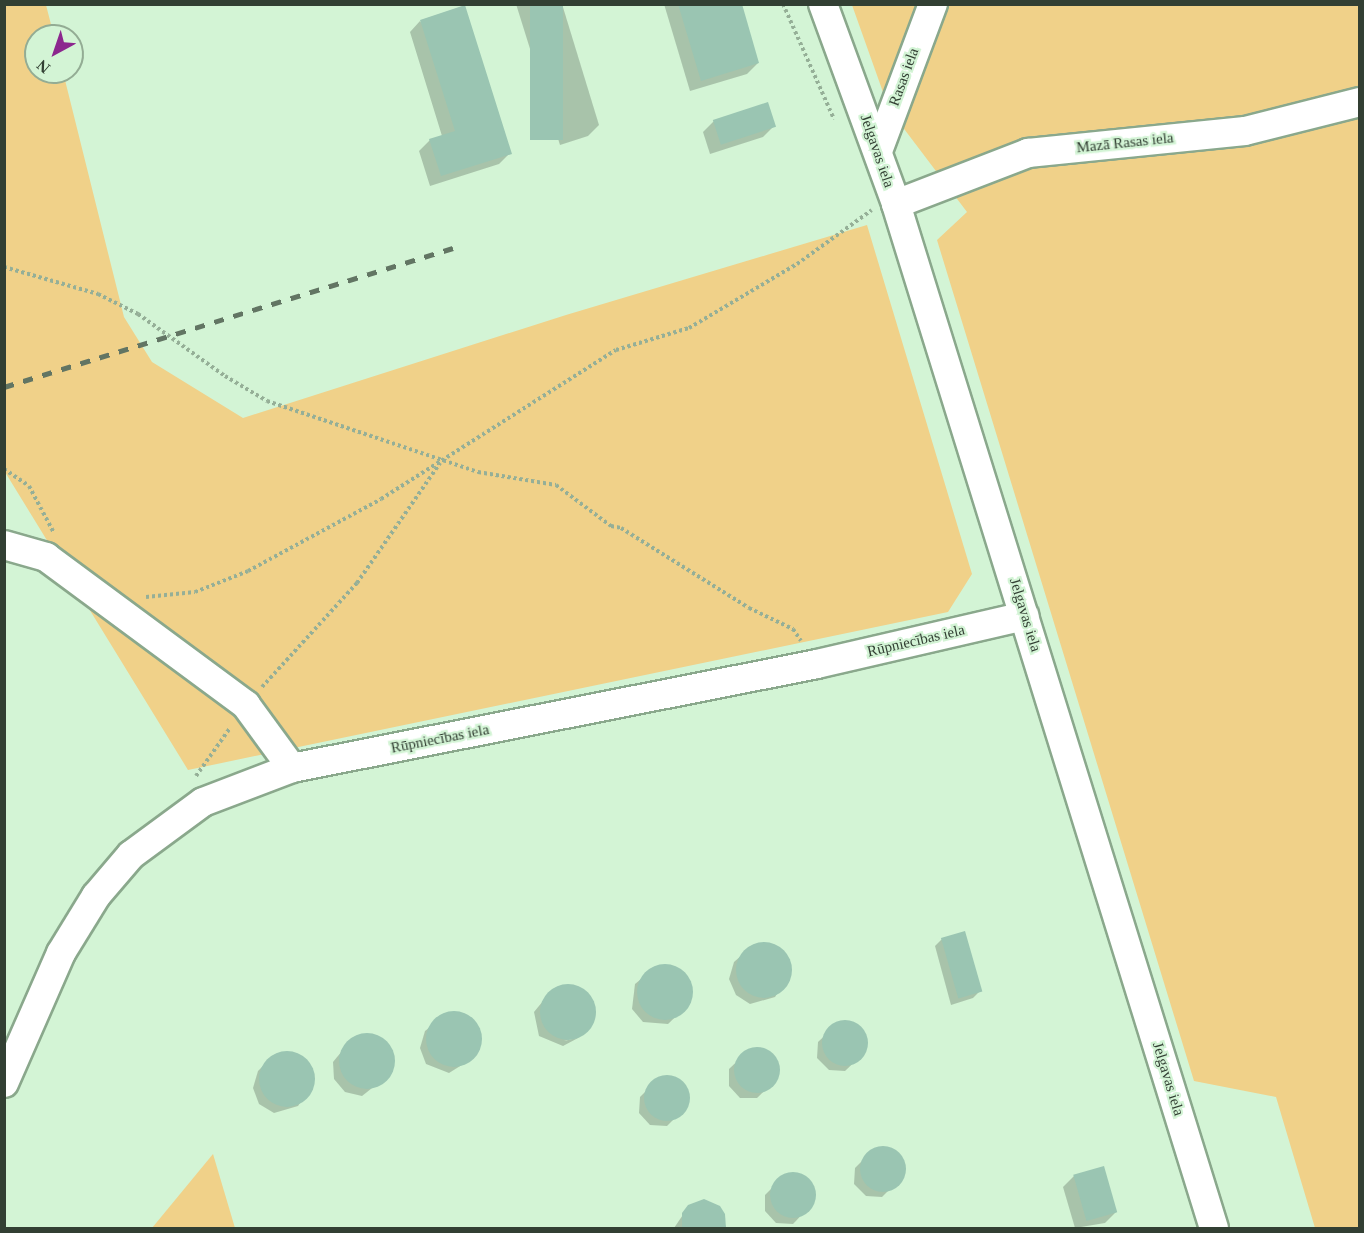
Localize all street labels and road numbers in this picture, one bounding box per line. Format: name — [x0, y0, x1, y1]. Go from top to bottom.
street label: Rasas iela — [885, 46, 923, 108]
street label: Jelgavas iela — [856, 112, 898, 190]
street label: Mazā Rasas iela — [1076, 129, 1174, 157]
street label: Jelgavas iela — [1005, 576, 1045, 654]
street label: Rūpniecības iela — [865, 621, 967, 661]
street label: Rūpniecības iela — [389, 721, 491, 757]
street label: Jelgavas iela — [1148, 1040, 1188, 1118]

